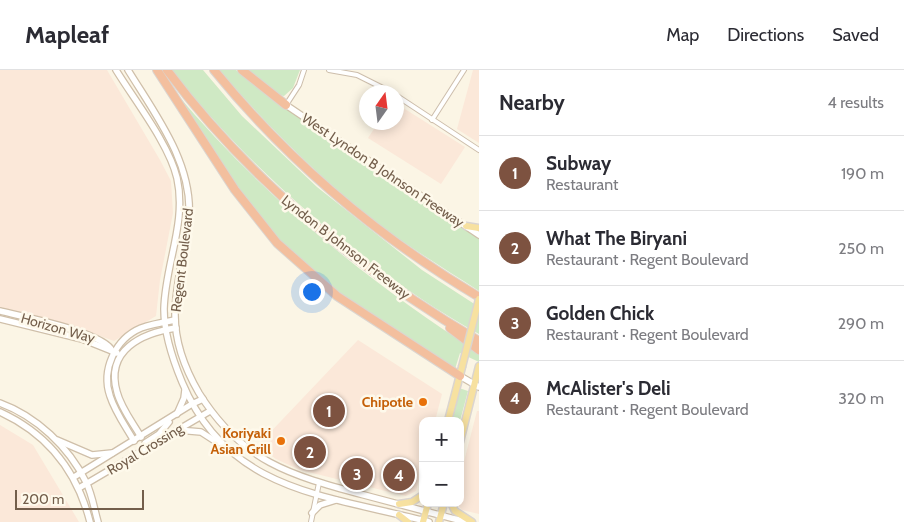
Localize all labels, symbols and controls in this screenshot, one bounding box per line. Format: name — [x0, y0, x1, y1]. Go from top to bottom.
text: Mapleaf — [25, 20, 109, 49]
text: Map — [666, 24, 699, 46]
text: Directions — [727, 24, 804, 46]
text: Saved — [832, 24, 879, 46]
north arrow — [359, 85, 404, 130]
text: Nearby — [499, 90, 565, 115]
text: 4 results — [827, 93, 884, 112]
street label: West Lyndon B Johnson Freeway — [298, 109, 468, 231]
text: Subway — [546, 152, 611, 175]
text: 1 — [512, 164, 518, 183]
text: 190 m — [841, 164, 884, 183]
text: Restaurant — [546, 175, 618, 194]
street label: Lyndon B Johnson Freeway — [278, 191, 414, 303]
street label: Regent Boulevard — [167, 207, 197, 313]
text: What The Biryani — [546, 227, 687, 250]
text: 2 — [511, 239, 519, 258]
text: 250 m — [838, 239, 884, 258]
text: Restaurant · Regent Boulevard — [546, 250, 749, 269]
your location — [299, 279, 325, 305]
text: Golden Chick — [546, 302, 654, 325]
street label: Horizon Way — [19, 309, 97, 347]
text: 3 — [511, 314, 519, 333]
text: 290 m — [838, 314, 884, 333]
text: Restaurant · Regent Boulevard — [546, 325, 749, 344]
text: McAlister's Deli — [546, 377, 671, 400]
text: 4 — [510, 389, 520, 408]
text: 320 m — [838, 389, 884, 408]
pin: 1 — [313, 392, 345, 430]
place label: Chipotle — [362, 393, 413, 411]
marker: Chipotle — [417, 396, 429, 408]
text: Restaurant · Regent Boulevard — [546, 400, 749, 419]
map controls — [419, 417, 464, 507]
button: + — [419, 417, 464, 462]
street label: Royal Crossing — [104, 419, 187, 479]
place label: Koriyaki Asian Grill — [211, 424, 271, 458]
pin: 2 — [294, 433, 326, 471]
marker: Koriyaki Asian Grill — [275, 435, 287, 447]
pin: 3 — [341, 455, 373, 493]
pin: 4 — [383, 456, 415, 494]
button: − — [419, 462, 464, 507]
scale bar — [15, 487, 144, 510]
text: 200 m — [22, 490, 64, 508]

